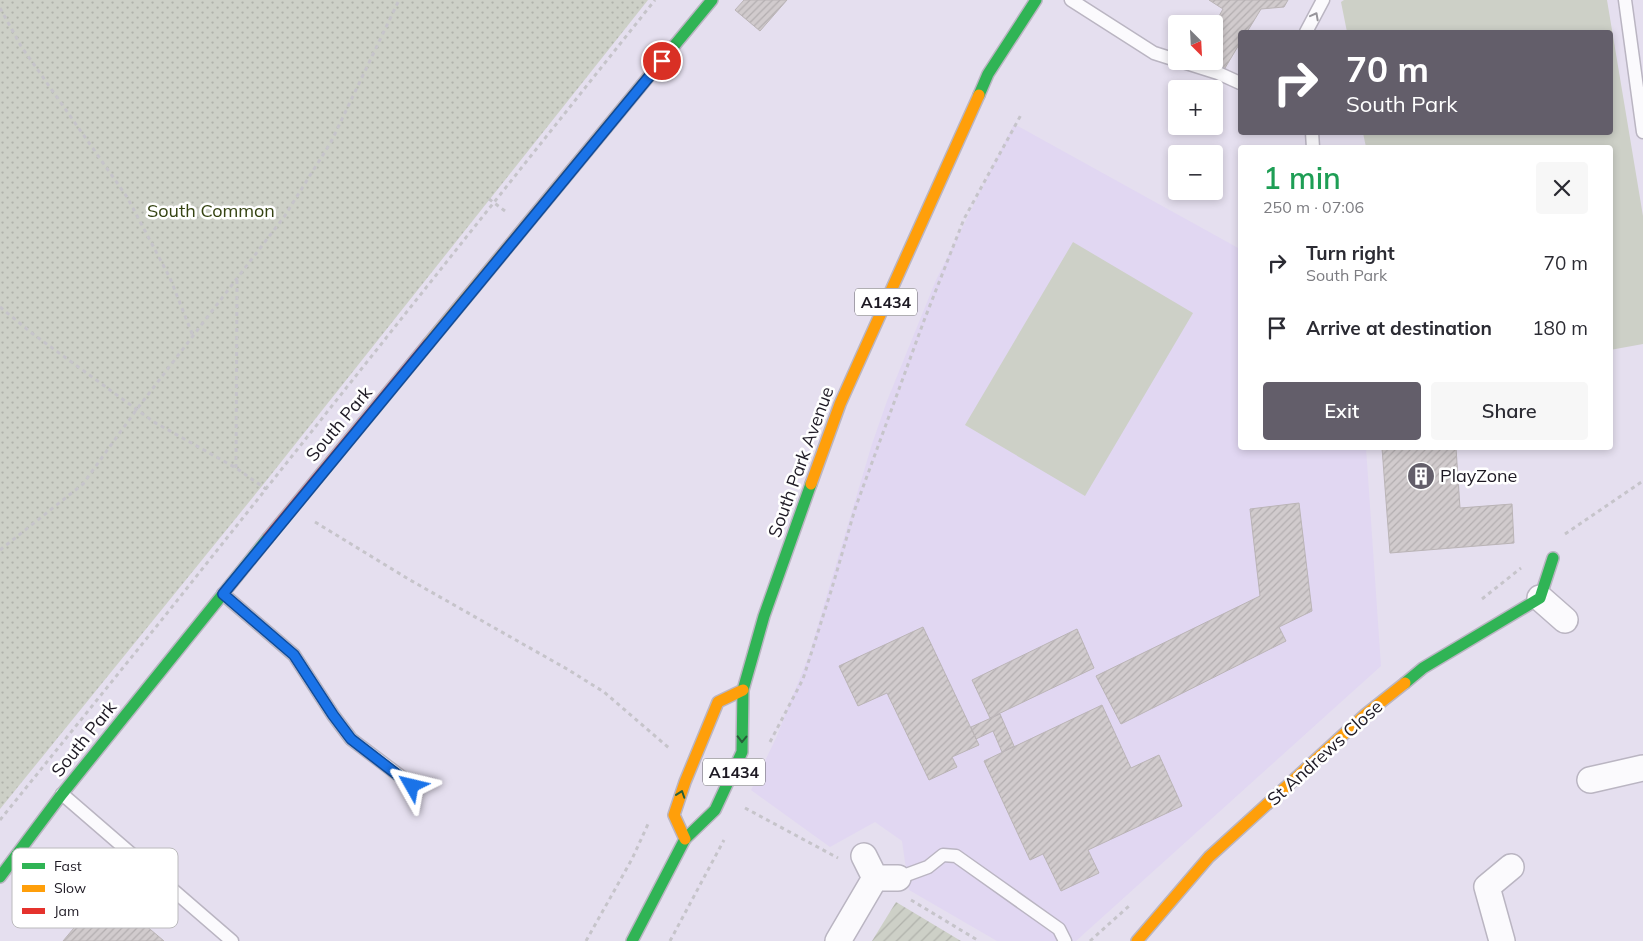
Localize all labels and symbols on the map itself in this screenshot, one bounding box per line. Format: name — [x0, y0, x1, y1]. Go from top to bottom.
one-way arrow — [1309, 13, 1319, 22]
north arrow — [1168, 15, 1222, 70]
pin — [641, 40, 683, 82]
park label: South Common — [147, 199, 275, 222]
road number: A1434 — [855, 288, 917, 316]
street label: South Park — [300, 381, 377, 466]
street label: South Park Avenue — [763, 383, 838, 540]
building icon: PlayZone — [1406, 461, 1436, 491]
place label: PlayZone — [1440, 464, 1517, 487]
street label: South Park — [46, 695, 122, 781]
street label: St Andrews Close — [1262, 695, 1387, 811]
one-way arrow — [737, 735, 747, 743]
position arrow — [385, 759, 437, 811]
road number: A1434 — [703, 759, 765, 786]
one-way arrow — [675, 790, 685, 799]
legend — [12, 848, 178, 928]
text: Fast — [54, 857, 82, 875]
text: Slow — [54, 879, 86, 897]
text: Jam — [54, 902, 79, 920]

